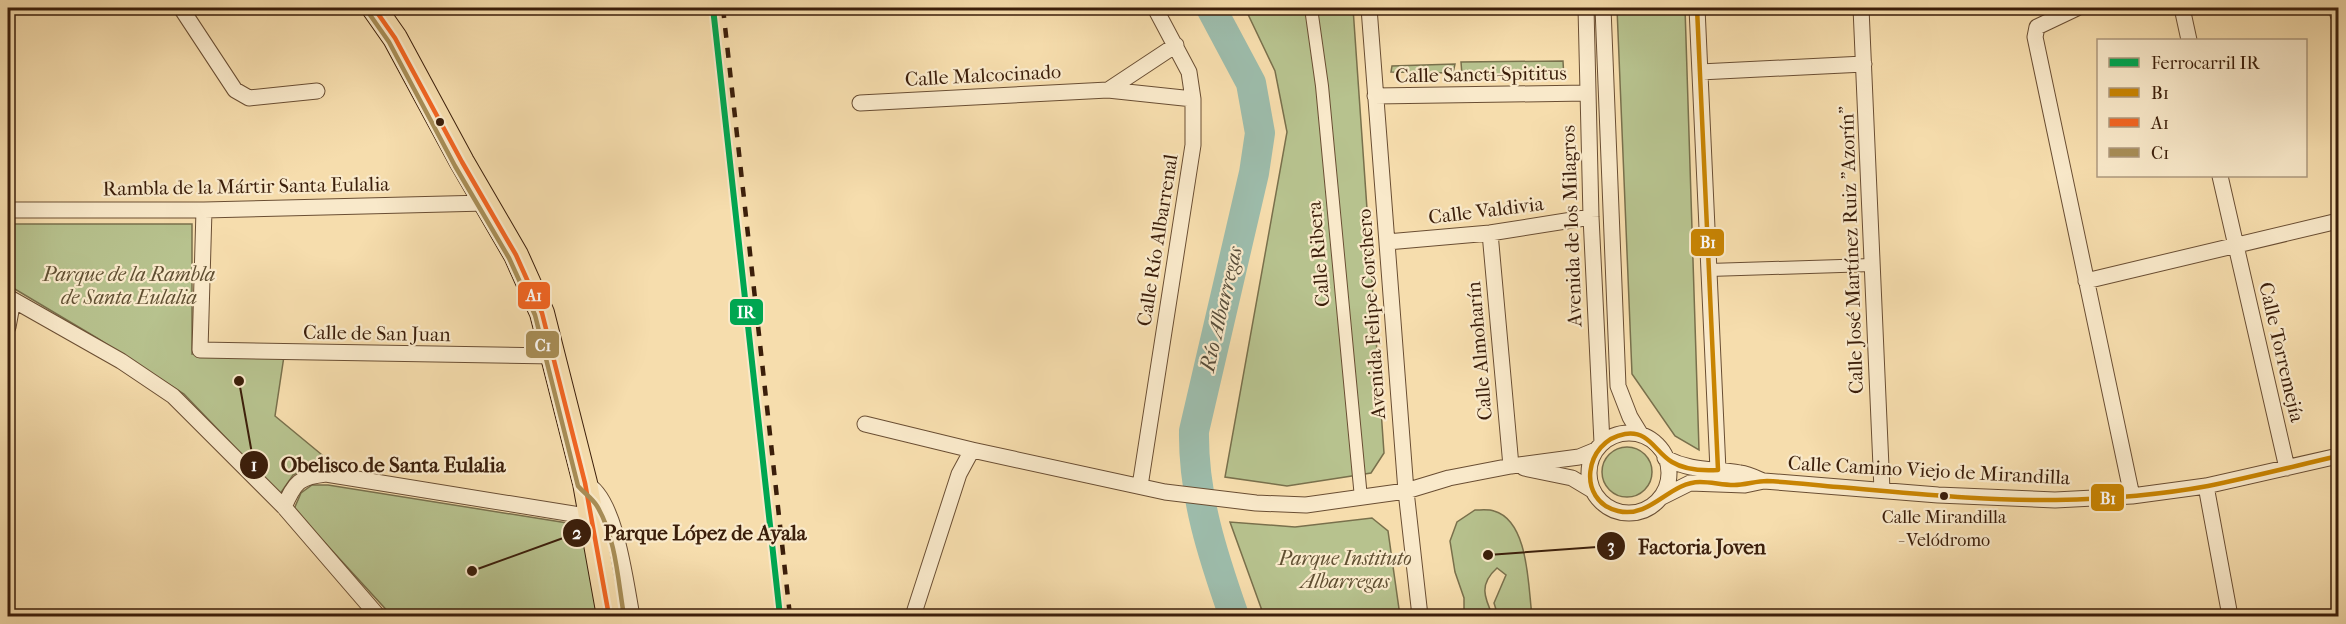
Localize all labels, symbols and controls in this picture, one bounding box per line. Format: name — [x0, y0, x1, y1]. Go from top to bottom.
legend — [2097, 39, 2307, 177]
text: Ferrocarril IR — [2151, 53, 2261, 74]
street label: Calle Malcocinado — [904, 60, 1062, 91]
street label: Calle Sancti-Spititus — [1395, 62, 1567, 87]
text: B1 — [2151, 83, 2169, 104]
street label: Calle José Martínez Ruiz "Azorín" — [1835, 105, 1868, 394]
text: A1 — [2150, 113, 2169, 134]
unlabelled marker — [434, 116, 446, 128]
street label: Avenida de los Milagros — [1556, 125, 1587, 328]
text: C1 — [2151, 143, 2170, 164]
street label: Calle Río Albarrenal — [1133, 152, 1183, 328]
street label: Rambla de la Mártir Santa Eulalia — [102, 172, 390, 201]
street label: Calle Valdivia — [1427, 192, 1546, 229]
street label: Calle Ribera — [1302, 199, 1335, 308]
street label: Avenida Felipe Corchero — [1353, 208, 1390, 421]
line badge: B1 — [1690, 228, 1725, 257]
text: B1 — [1700, 233, 1716, 252]
water label: Río Albarregas — [1195, 244, 1247, 376]
park label: Parque de la Rambla de Santa Eulalia — [42, 263, 215, 309]
street label: Calle Almoharín — [1462, 280, 1497, 421]
street label: Calle Torremejía — [2254, 280, 2309, 425]
line badge: A1 — [517, 281, 551, 310]
text: A1 — [525, 286, 542, 305]
line badge: IR — [729, 298, 764, 326]
text: IR — [737, 303, 756, 322]
street label: Calle de San Juan — [303, 321, 451, 346]
line badge: C1 — [525, 330, 560, 359]
text: C1 — [535, 336, 552, 355]
callout: Obelisco de Santa Eulalia — [239, 446, 518, 485]
street label: Calle Camino Viejo de Mirandilla — [1787, 452, 2072, 489]
text: Obelisco de Santa Eulalia — [281, 453, 507, 477]
text: 1 — [251, 455, 257, 476]
line badge: B1 — [2090, 483, 2125, 512]
text: B1 — [2100, 489, 2116, 508]
marker: Calle Mirandilla - Velódromo — [1938, 490, 1950, 502]
place label: Calle Mirandilla - Velódromo — [1882, 507, 2007, 551]
callout: Parque López de Ayala — [562, 513, 819, 552]
text: Parque López de Ayala — [604, 521, 808, 545]
text: 2 — [572, 523, 582, 544]
callout: Factoria Joven — [1596, 527, 1778, 566]
text: Factoria Joven — [1637, 535, 1767, 559]
text: 3 — [1607, 536, 1615, 557]
park label: Parque Instituto Albarregas — [1277, 547, 1412, 593]

